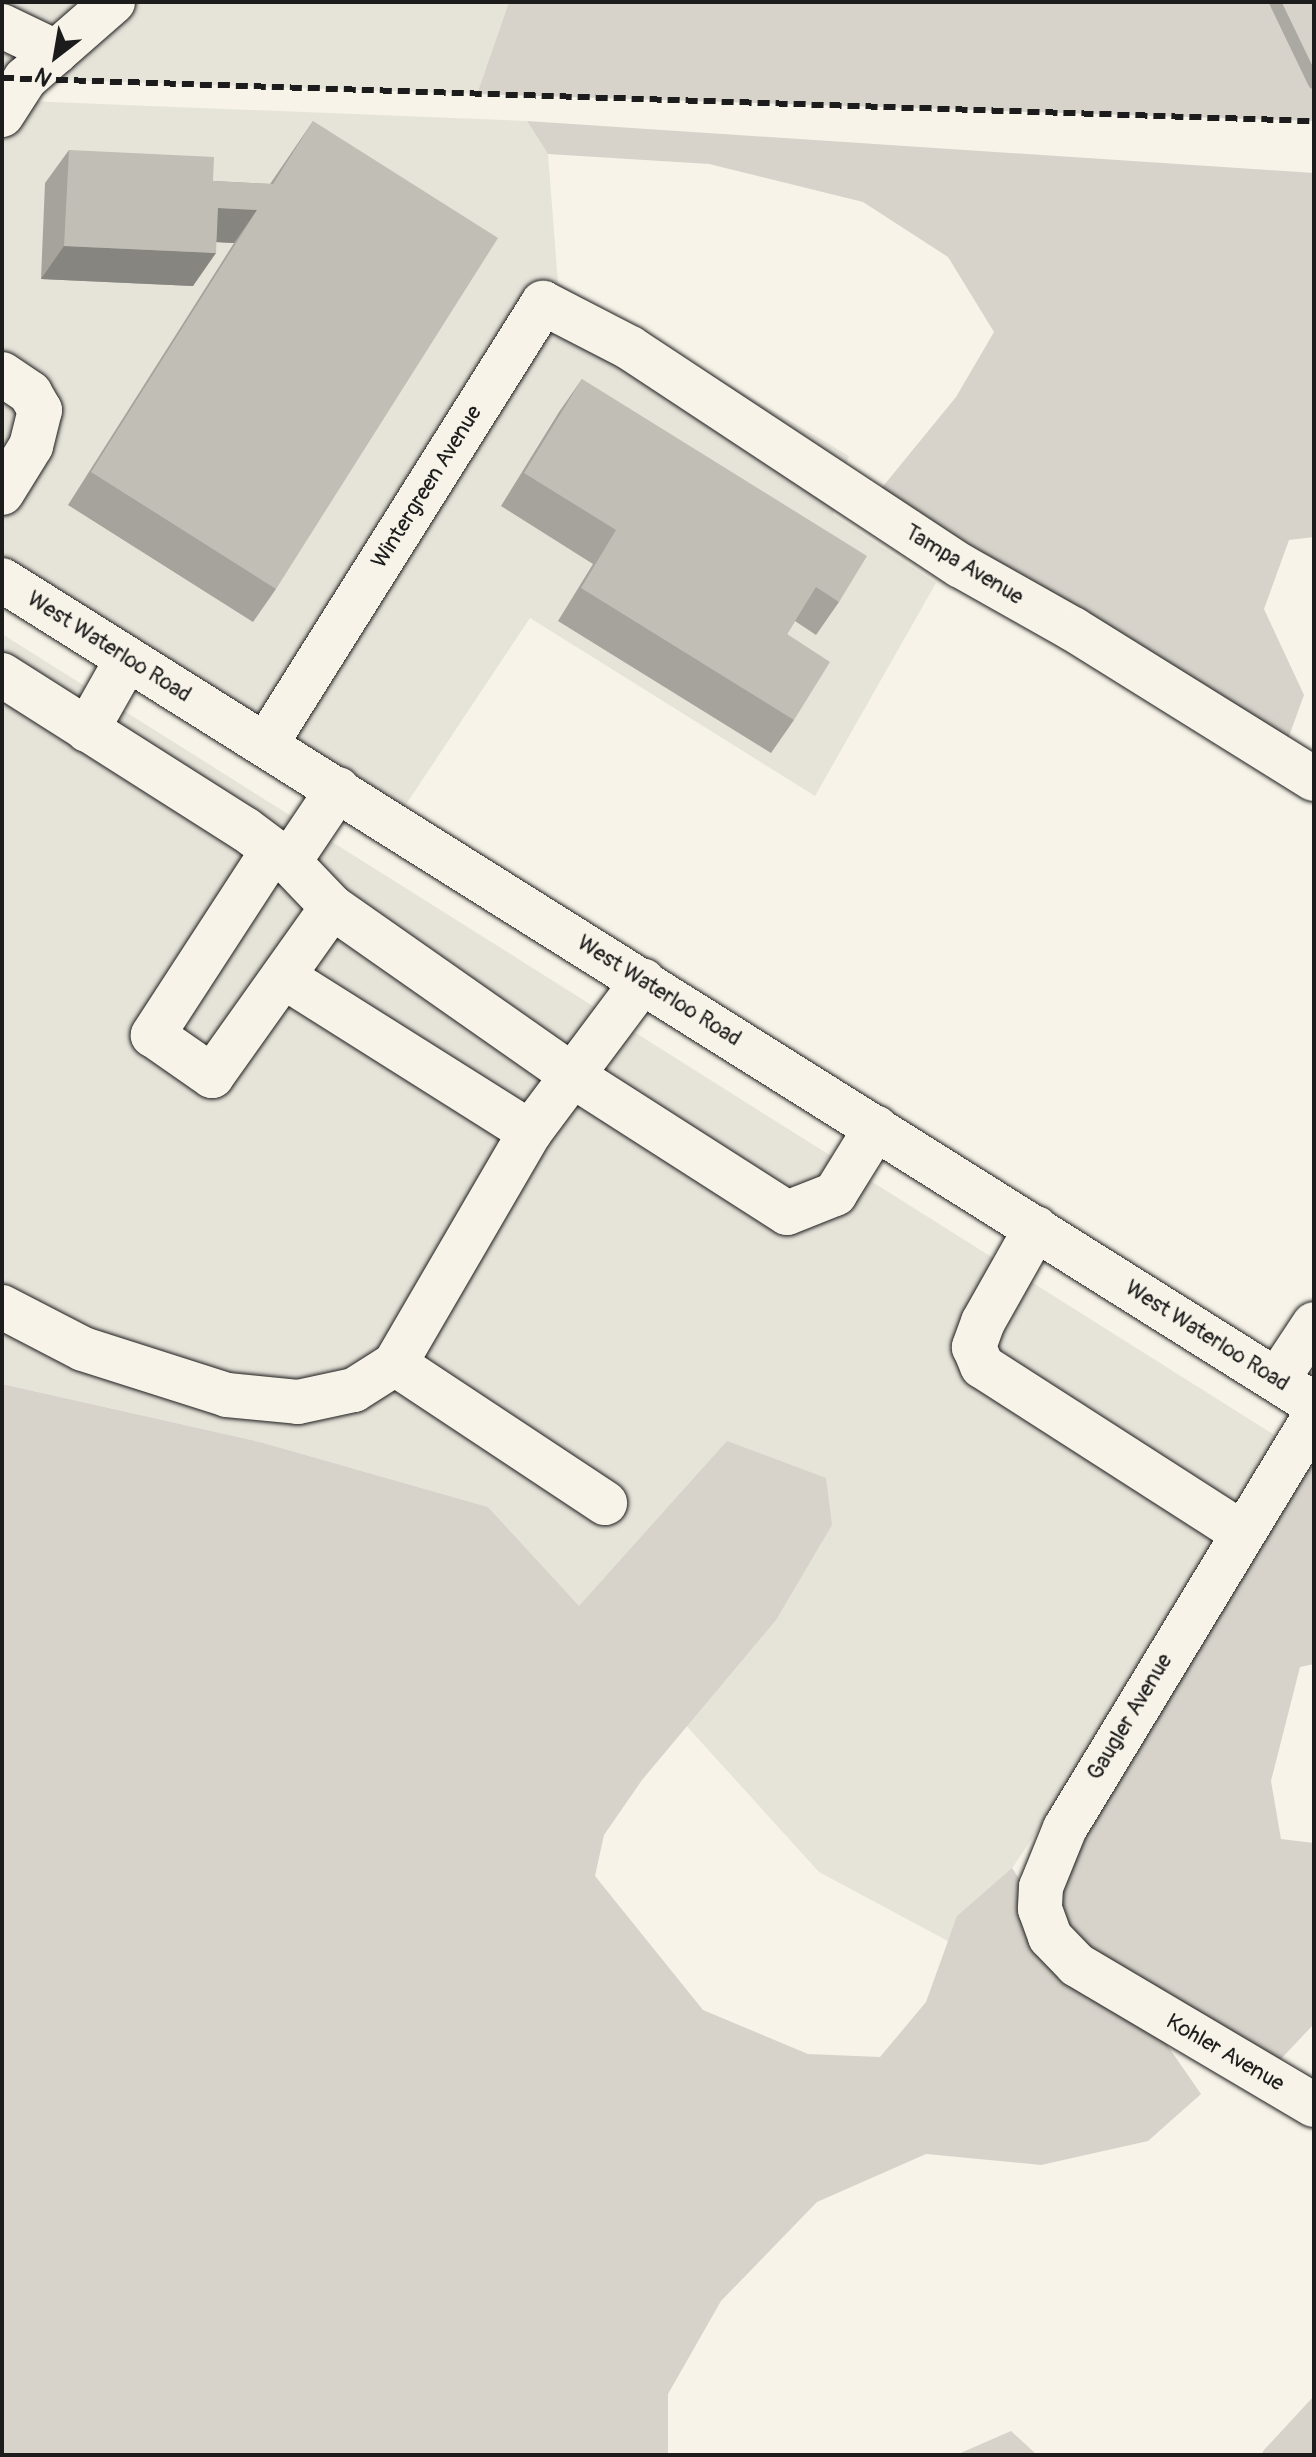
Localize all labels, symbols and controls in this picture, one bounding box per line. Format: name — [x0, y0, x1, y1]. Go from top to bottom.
north arrow — [16, 16, 96, 96]
text: N — [30, 61, 57, 92]
street label: Wintergreen Avenue — [366, 401, 488, 573]
street label: Tampa Avenue — [900, 519, 1028, 611]
street label: West Waterloo Road — [22, 586, 196, 708]
street label: West Waterloo Road — [572, 930, 746, 1052]
street label: West Waterloo Road — [1120, 1275, 1294, 1397]
street label: Gaugler Avenue — [1082, 1649, 1178, 1785]
street label: Kohler Avenue — [1161, 2009, 1289, 2097]

